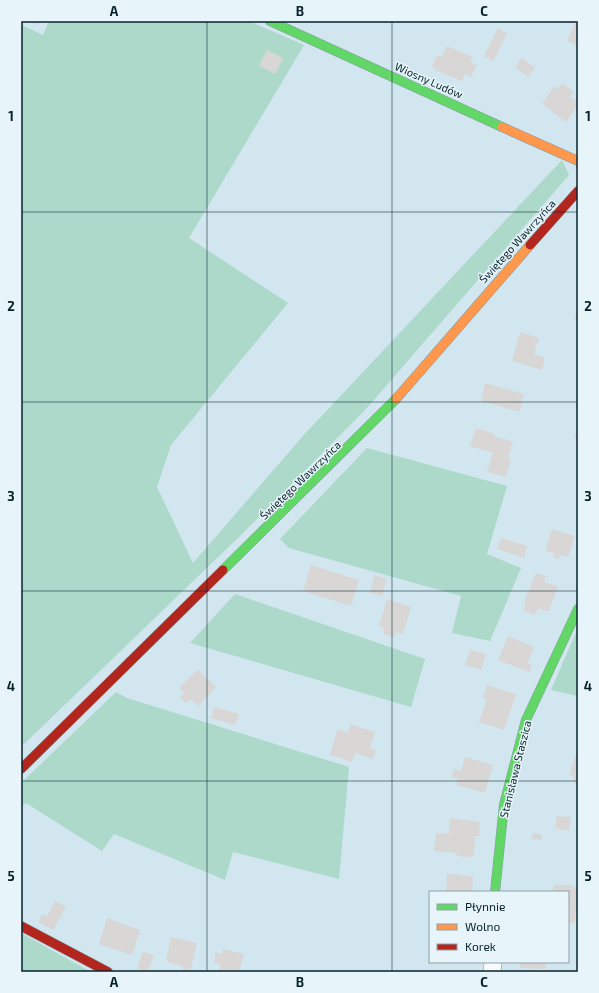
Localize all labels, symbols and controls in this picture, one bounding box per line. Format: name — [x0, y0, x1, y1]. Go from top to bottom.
text: A — [110, 3, 119, 19]
text: B — [296, 3, 304, 19]
text: C — [480, 3, 488, 19]
street label: Wiosny Ludów — [393, 59, 465, 101]
text: 1 — [8, 108, 14, 124]
text: 1 — [585, 108, 591, 124]
street label: Świętego Wawrzyńca — [476, 197, 558, 285]
text: 2 — [7, 298, 15, 314]
text: 2 — [584, 298, 592, 314]
street label: Świętego Wawrzyńca — [257, 438, 343, 522]
text: 3 — [7, 488, 15, 504]
text: 3 — [584, 488, 592, 504]
text: 4 — [7, 678, 15, 694]
text: 4 — [584, 678, 592, 694]
street label: Stanisława Staszica — [497, 719, 533, 819]
text: 5 — [7, 868, 15, 884]
text: 5 — [584, 868, 592, 884]
legend — [429, 891, 569, 963]
text: Płynnie — [465, 899, 505, 913]
text: Wolno — [465, 919, 501, 933]
text: Korek — [465, 939, 496, 953]
text: A — [110, 974, 119, 990]
text: B — [296, 974, 304, 990]
text: C — [480, 974, 488, 990]

